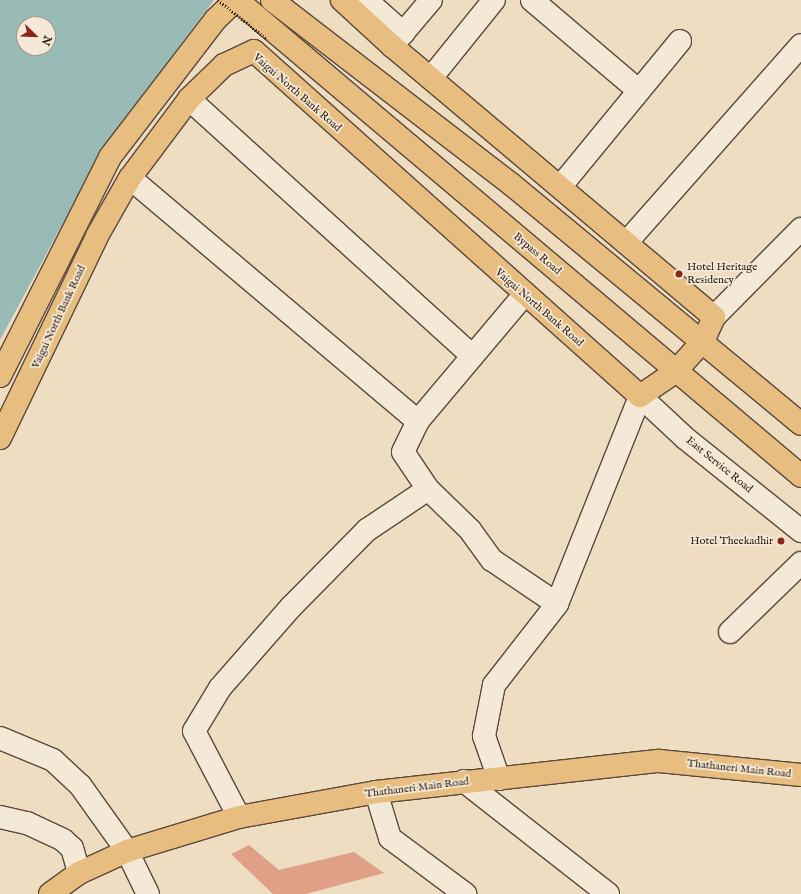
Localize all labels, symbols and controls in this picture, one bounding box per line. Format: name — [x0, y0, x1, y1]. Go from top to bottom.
north arrow — [16, 16, 56, 56]
text: N — [38, 33, 54, 47]
street label: Vaigai North Bank Road — [250, 51, 344, 135]
street label: Bypass Road — [510, 230, 564, 278]
place label: Hotel Heritage Residency — [687, 261, 757, 287]
street label: Vaigai North Bank Road — [29, 263, 89, 371]
street label: Vaigai North Bank Road — [492, 266, 586, 350]
marker: Hotel Heritage Residency — [674, 269, 684, 279]
street label: East Service Road — [683, 434, 755, 496]
place label: Hotel Theekadhir — [690, 534, 773, 548]
marker: Hotel Theekadhir — [776, 536, 786, 546]
street label: Thathaneri Main Road — [686, 757, 792, 781]
street label: Thathaneri Main Road — [364, 775, 470, 801]

